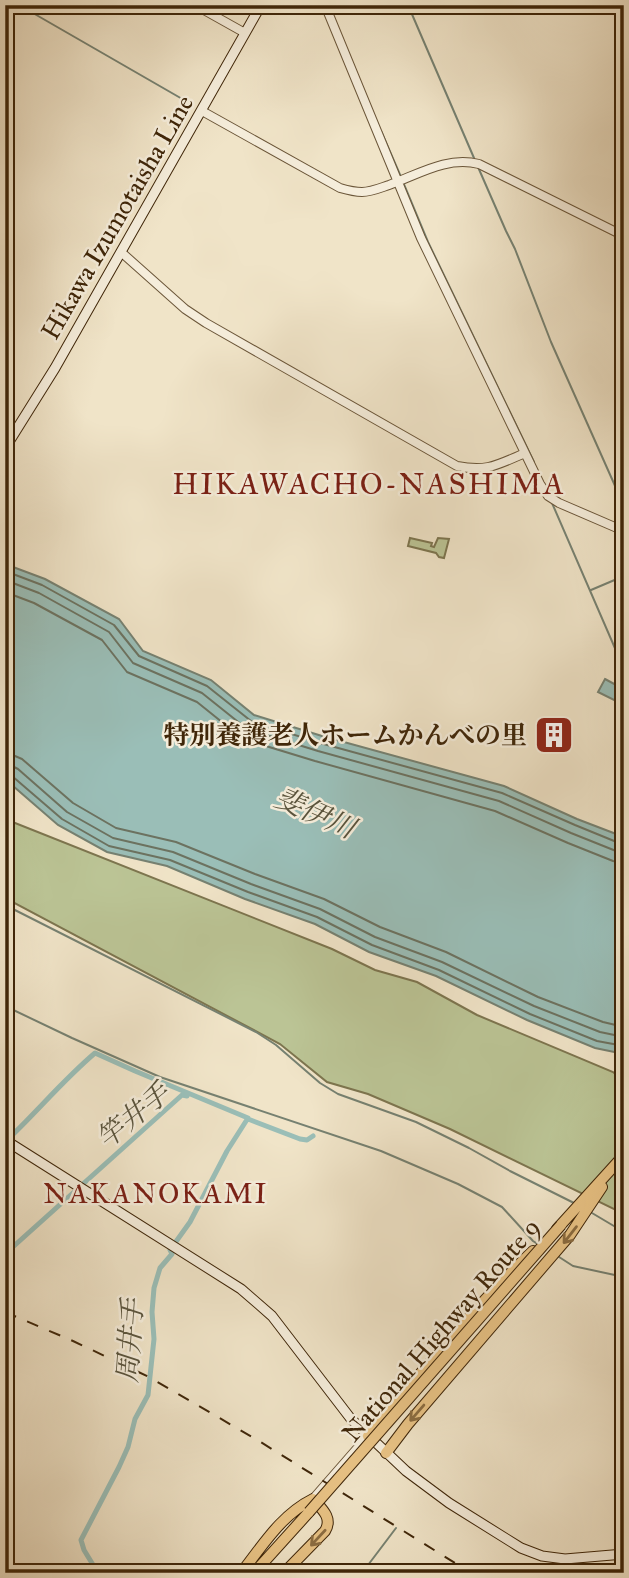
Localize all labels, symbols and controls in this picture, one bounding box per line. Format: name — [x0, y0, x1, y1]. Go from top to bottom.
street label: Hikawa Izumotaisha Line — [34, 89, 200, 345]
district label: HIKAWACHO-NASHIMA — [172, 466, 566, 502]
building icon: 特別養護老人ホームかんべの里 — [533, 714, 575, 756]
place label: 特別養護老人ホームかんべの里 — [164, 719, 527, 751]
water label: 斐伊川 — [270, 780, 363, 847]
water label: 竿井手 — [89, 1075, 178, 1156]
district label: NAKANOKAMI — [43, 1176, 269, 1211]
street label: National Highway Route 9 — [335, 1212, 547, 1448]
one-way arrow — [562, 1225, 577, 1243]
water label: 周井手 — [110, 1296, 151, 1384]
one-way arrow — [409, 1404, 425, 1422]
one-way arrow — [309, 1529, 326, 1546]

